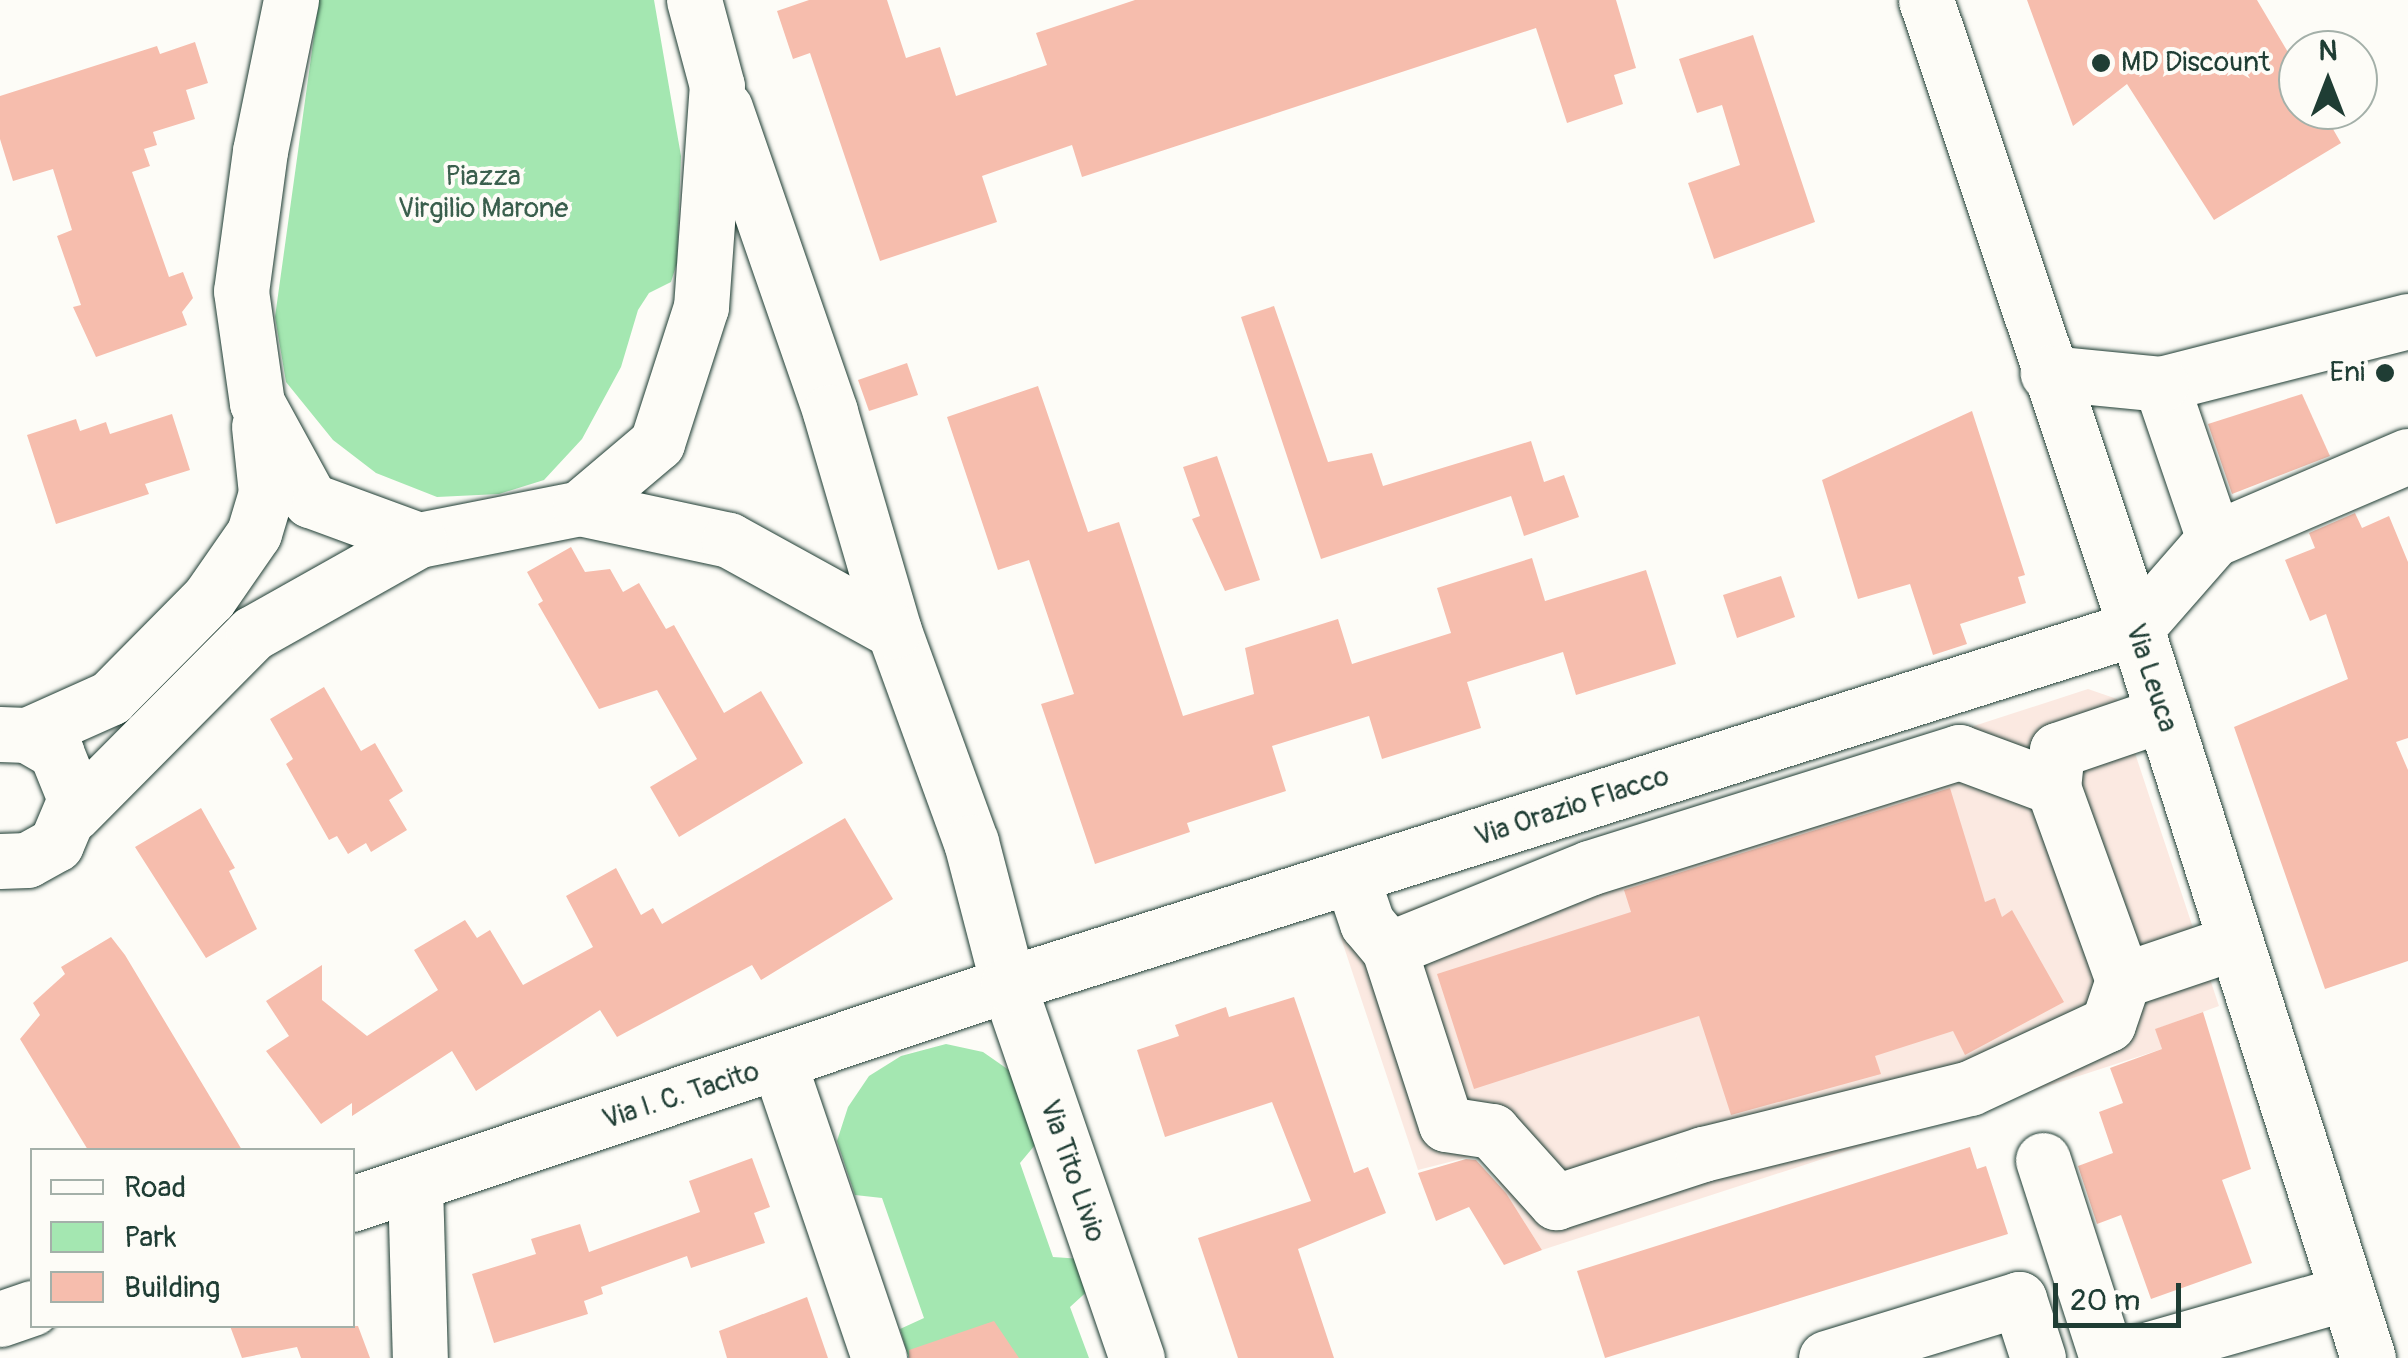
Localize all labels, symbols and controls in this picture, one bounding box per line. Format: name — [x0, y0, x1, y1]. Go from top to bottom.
north arrow — [2278, 30, 2378, 130]
text: N — [2319, 34, 2337, 69]
place label: MD Discount — [2121, 46, 2270, 80]
marker: MD Discount — [2090, 52, 2112, 74]
park label: Piazza Virgilio Marone — [398, 160, 568, 226]
place label: Eni — [2330, 356, 2365, 390]
marker: Eni — [2374, 362, 2396, 384]
street label: Via Leuca — [2118, 620, 2184, 736]
street label: Via Orazio Flacco — [1471, 760, 1673, 854]
street label: Via I. C. Tacito — [598, 1055, 764, 1137]
street label: Via Tito Livio — [1032, 1096, 1112, 1246]
legend — [30, 1148, 355, 1328]
text: Road — [124, 1169, 186, 1206]
text: Park — [124, 1219, 177, 1256]
scale bar — [2058, 1263, 2186, 1325]
text: Building — [124, 1269, 220, 1306]
text: 20 m — [2070, 1282, 2140, 1319]

